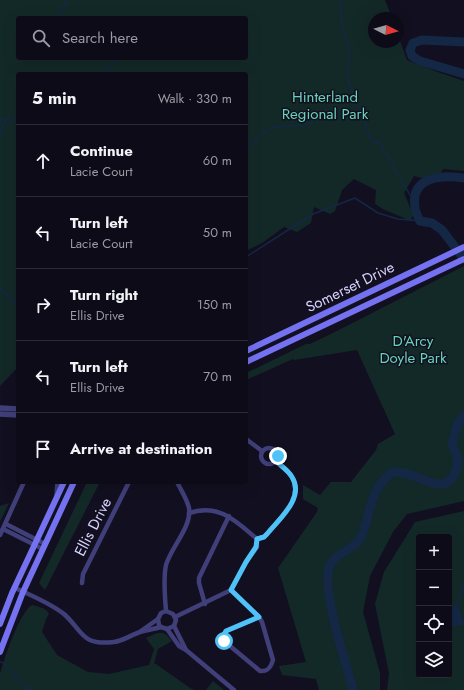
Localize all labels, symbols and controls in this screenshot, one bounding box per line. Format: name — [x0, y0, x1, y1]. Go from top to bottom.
north arrow — [368, 12, 404, 48]
search box — [16, 16, 248, 60]
icon: search — [30, 27, 52, 49]
text: Search here — [62, 27, 138, 49]
text: 5 min — [32, 86, 76, 110]
park label: Hinterland Regional Park — [282, 86, 369, 125]
text: Walk · 330 m — [158, 89, 232, 108]
text: Continue — [70, 140, 133, 162]
icon: ahead — [32, 150, 54, 172]
text: 60 m — [203, 151, 232, 170]
text: Lacie Court — [70, 162, 133, 181]
text: Turn left — [70, 212, 128, 234]
icon: left — [32, 222, 54, 244]
text: 50 m — [203, 223, 232, 242]
text: Lacie Court — [70, 234, 133, 253]
street label: Somerset Drive — [302, 256, 398, 318]
text: Turn right — [70, 284, 138, 306]
icon: right — [32, 294, 54, 316]
text: 150 m — [197, 295, 232, 314]
text: Ellis Drive — [70, 306, 125, 325]
park label: D'Arcy Doyle Park — [379, 330, 447, 369]
text: Turn left — [70, 356, 128, 378]
icon: left — [32, 366, 54, 388]
text: 70 m — [203, 367, 232, 386]
text: Ellis Drive — [70, 378, 125, 397]
icon: arrive — [32, 438, 54, 460]
text: Arrive at destination — [70, 438, 212, 460]
route end — [269, 447, 287, 465]
street label: Ellis Drive — [69, 494, 117, 560]
map controls — [416, 534, 452, 678]
button: + — [416, 534, 452, 570]
button: − — [416, 570, 452, 606]
button: locate — [416, 606, 452, 642]
route start — [215, 632, 233, 650]
button: layers — [416, 642, 452, 678]

